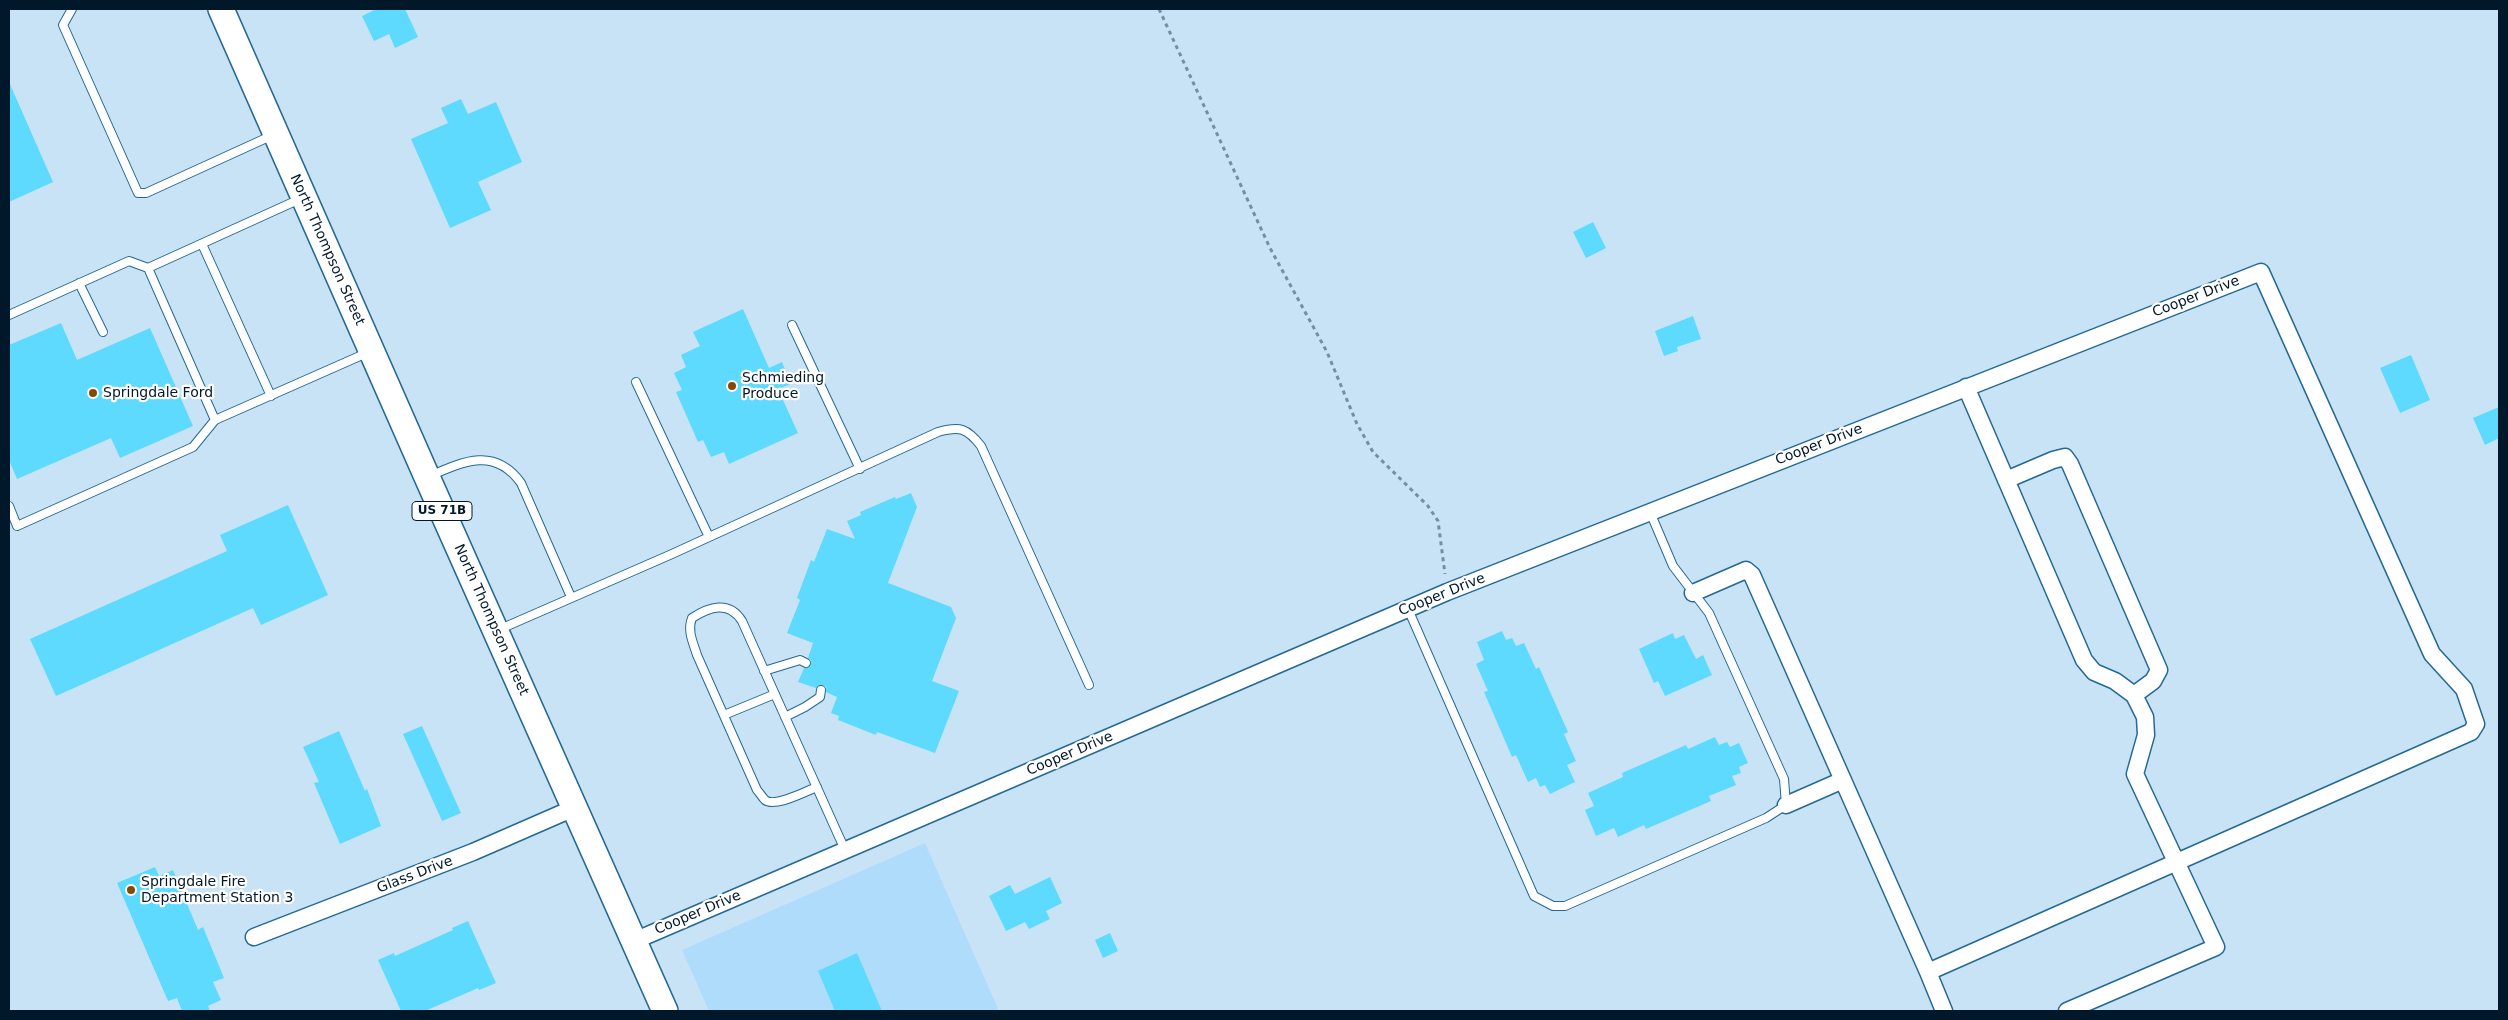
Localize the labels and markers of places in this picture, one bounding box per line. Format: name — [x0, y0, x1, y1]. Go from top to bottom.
place label: Schmieding Produce — [742, 370, 824, 402]
marker: Schmieding Produce — [726, 380, 738, 392]
place label: Springdale Ford — [103, 385, 213, 401]
marker: Springdale Ford — [87, 387, 99, 399]
place label: Springdale Fire Department Station 3 — [141, 874, 293, 906]
marker: Springdale Fire Department Station 3 — [125, 884, 137, 896]

